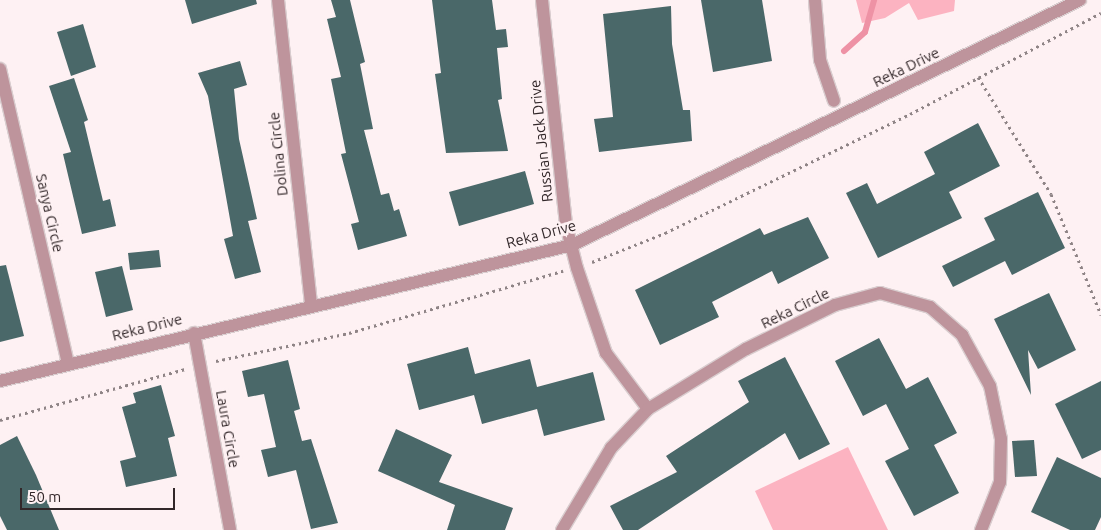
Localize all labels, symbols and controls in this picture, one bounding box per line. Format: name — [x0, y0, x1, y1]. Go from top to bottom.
street label: Reka Drive — [870, 43, 942, 91]
street label: Russian Jack Drive — [526, 79, 556, 203]
street label: Dolina Circle — [265, 111, 291, 197]
street label: Sanya Circle — [32, 172, 68, 254]
street label: Reka Drive — [504, 216, 578, 252]
street label: Reka Circle — [758, 284, 832, 332]
street label: Reka Drive — [110, 310, 184, 344]
street label: Laura Circle — [212, 389, 244, 469]
scale bar — [22, 478, 178, 510]
text: 50 m — [28, 488, 61, 505]

